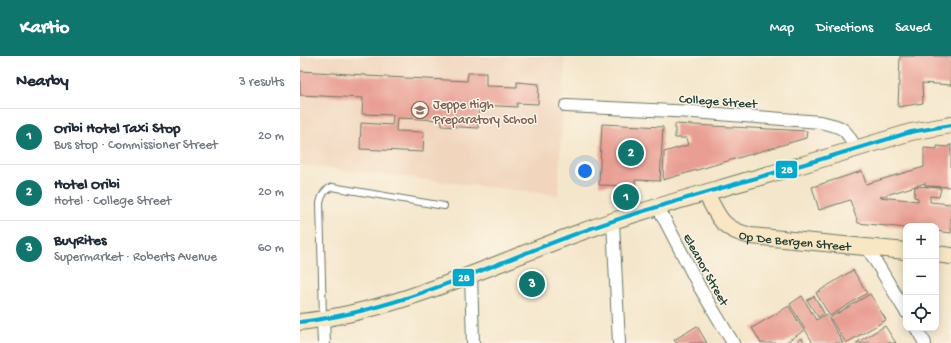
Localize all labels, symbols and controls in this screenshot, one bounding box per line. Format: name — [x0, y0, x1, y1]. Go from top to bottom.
text: Kartio — [20, 17, 69, 40]
text: Map — [770, 20, 794, 37]
text: Directions — [816, 20, 873, 37]
text: Saved — [895, 20, 931, 37]
text: Nearby — [16, 72, 69, 92]
text: 3 results — [239, 75, 284, 90]
street label: College Street — [678, 92, 759, 113]
place label: Jeppe High Preparatory School — [432, 98, 537, 128]
school or university icon: Jeppe High Preparatory School — [410, 100, 430, 120]
text: Oribi Hotel Taxi Stop — [54, 120, 180, 138]
text: 1 — [26, 129, 32, 144]
text: 20 m — [258, 129, 284, 144]
text: Bus stop · Commissioner Street — [54, 138, 218, 153]
pin: 2 — [618, 138, 644, 168]
line badge: 28 — [775, 160, 798, 179]
your location — [575, 161, 595, 181]
text: 28 — [781, 165, 793, 177]
text: Hotel Oribi — [54, 176, 120, 194]
pin: 1 — [613, 182, 639, 212]
text: 2 — [26, 185, 32, 200]
text: 20 m — [258, 185, 284, 200]
text: Hotel · College Street — [54, 194, 171, 209]
map controls — [903, 223, 939, 331]
button: + — [903, 223, 939, 259]
street label: Op De Bergen Street — [737, 228, 853, 256]
text: BuyRites — [54, 232, 107, 250]
street label: Eleanor Street — [679, 232, 732, 310]
text: 3 — [26, 241, 32, 256]
text: 60 m — [258, 241, 284, 256]
text: Supermarket · Roberts Avenue — [54, 250, 217, 265]
button: − — [903, 259, 939, 295]
line badge: 28 — [452, 268, 475, 287]
pin: 3 — [519, 269, 545, 299]
text: 28 — [458, 273, 470, 285]
button: locate — [903, 295, 939, 331]

